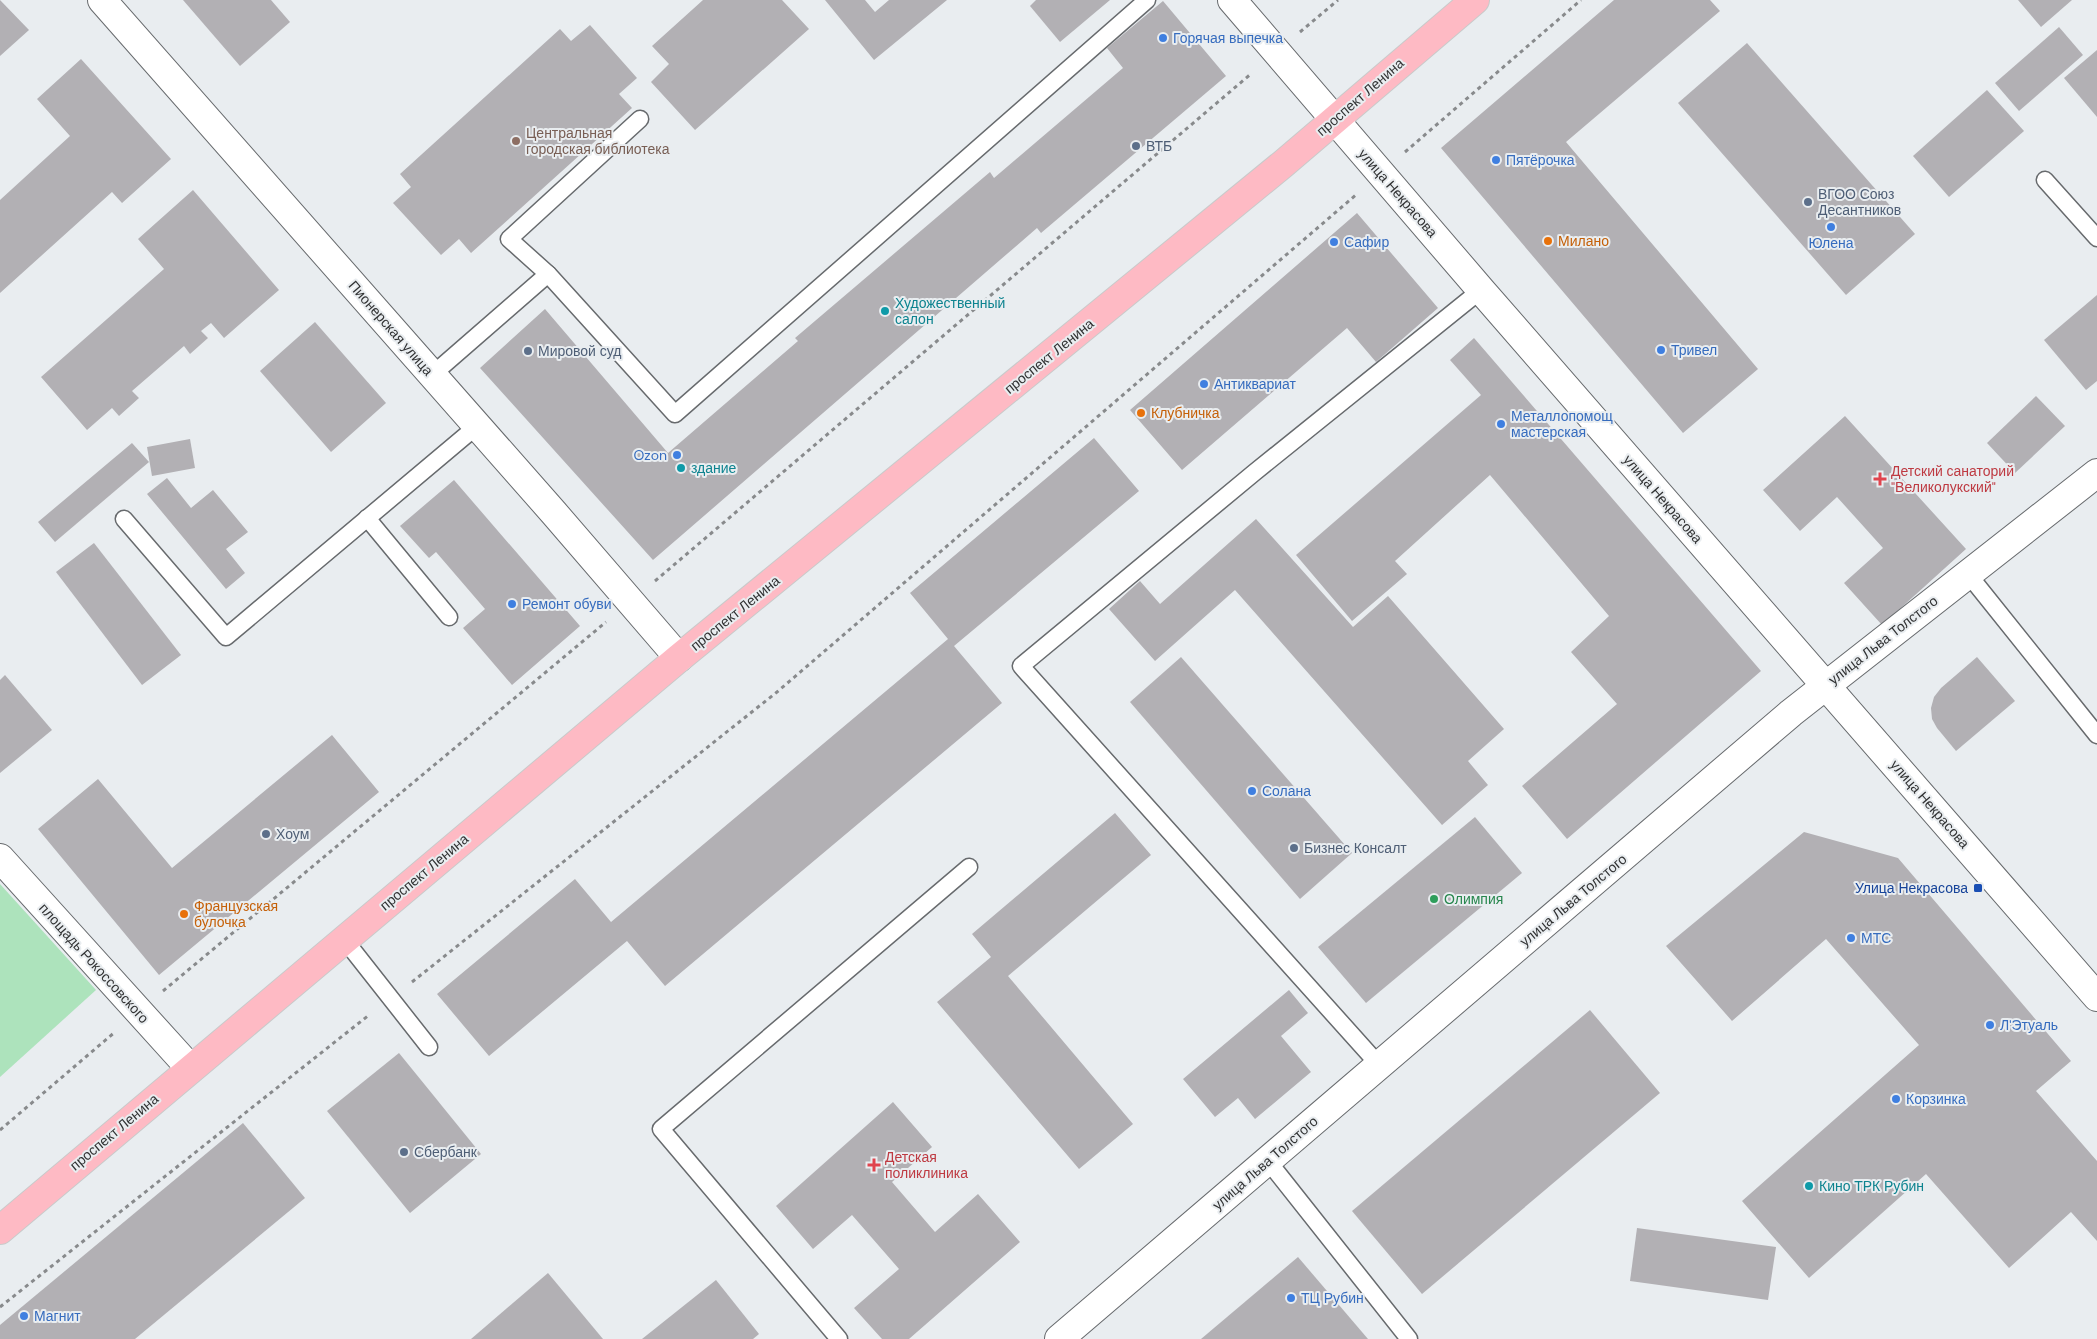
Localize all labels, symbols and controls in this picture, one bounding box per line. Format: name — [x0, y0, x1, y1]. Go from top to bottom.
place label: Горячая выпечка — [1173, 29, 1283, 47]
marker: Горячая выпечка — [1157, 32, 1169, 44]
street label: проспект Ленина — [1313, 54, 1408, 140]
place label: Центральная городская библиотека — [526, 124, 670, 158]
marker: Центральная городская библиотека — [510, 135, 522, 147]
place label: ВТБ — [1146, 137, 1172, 155]
marker: ВТБ — [1130, 140, 1142, 152]
street label: улица Некрасова — [1355, 145, 1442, 241]
place label: Пятёрочка — [1506, 151, 1575, 169]
marker: Пятёрочка — [1490, 154, 1502, 166]
place label: ВГОО Союз Десантников — [1818, 185, 1901, 219]
marker: ВГОО Союз Десантников — [1802, 196, 1814, 208]
marker: Юлена — [1825, 221, 1837, 233]
place label: Милано — [1558, 232, 1609, 250]
place label: Сафир — [1344, 233, 1389, 251]
place label: Юлена — [1809, 234, 1854, 252]
marker: Милано — [1542, 235, 1554, 247]
marker: Сафир — [1328, 236, 1340, 248]
street label: Пионерская улица — [345, 277, 437, 379]
place label: Художественный салон — [895, 294, 1005, 328]
marker: Художественный салон — [879, 305, 891, 317]
street label: проспект Ленина — [1001, 314, 1098, 398]
place label: Тривел — [1671, 341, 1717, 359]
place label: Мировой суд — [538, 342, 621, 360]
marker: Тривел — [1655, 344, 1667, 356]
marker: Мировой суд — [522, 345, 534, 357]
place label: Антиквариат — [1214, 375, 1297, 393]
marker: Антиквариат — [1198, 378, 1210, 390]
place label: Клубничка — [1151, 404, 1220, 422]
marker: Клубничка — [1135, 407, 1147, 419]
place label: Металлопомощ мастерская — [1511, 407, 1613, 441]
marker: Металлопомощ мастерская — [1495, 418, 1507, 430]
place label: Ozon — [633, 446, 667, 464]
marker: Ozon — [671, 449, 683, 461]
street label: улица Некрасова — [1620, 451, 1707, 547]
place label: здание — [691, 459, 737, 477]
marker: здание — [675, 462, 687, 474]
place label: Детский санаторий "Великолукский" — [1891, 462, 2014, 496]
marker: Детский санаторий "Великолукский" — [1873, 472, 1887, 486]
street label: проспект Ленина — [687, 571, 784, 655]
street label: улица Льва Толстого — [1825, 591, 1942, 688]
place label: Ремонт обуви — [522, 595, 612, 613]
marker: Ремонт обуви — [506, 598, 518, 610]
street label: улица Некрасова — [1887, 756, 1974, 852]
place label: Солана — [1262, 782, 1311, 800]
marker: Солана — [1246, 785, 1258, 797]
place label: Хоум — [276, 825, 309, 843]
marker: Хоум — [260, 828, 272, 840]
street label: проспект Ленина — [376, 830, 472, 914]
place label: Бизнес Консалт — [1304, 839, 1407, 857]
marker: Бизнес Консалт — [1288, 842, 1300, 854]
street label: улица Льва Толстого — [1516, 850, 1630, 950]
place label: Улица Некрасова — [1855, 879, 1968, 897]
marker: Улица Некрасова — [1972, 882, 1984, 894]
place label: Олимпия — [1444, 890, 1503, 908]
marker: Олимпия — [1428, 893, 1440, 905]
place label: Французская булочка — [194, 897, 278, 931]
street label: площадь Рокоссовского — [35, 899, 153, 1027]
marker: Французская булочка — [178, 908, 190, 920]
place label: МТС — [1861, 929, 1891, 947]
marker: МТС — [1845, 932, 1857, 944]
place label: Л'Этуаль — [2000, 1016, 2058, 1034]
marker: Л'Этуаль — [1984, 1019, 1996, 1031]
street label: проспект Ленина — [66, 1090, 162, 1174]
place label: Корзинка — [1906, 1090, 1966, 1108]
marker: Корзинка — [1890, 1093, 1902, 1105]
street label: улица Льва Толстого — [1208, 1112, 1322, 1214]
place label: Сбербанк — [414, 1143, 478, 1161]
marker: Сбербанк — [398, 1146, 410, 1158]
place label: Детская поликлиника — [885, 1148, 968, 1182]
marker: Детская поликлиника — [867, 1158, 881, 1172]
place label: Кино ТРК Рубин — [1819, 1177, 1924, 1195]
marker: Кино ТРК Рубин — [1803, 1180, 1815, 1192]
place label: ТЦ Рубин — [1301, 1289, 1364, 1307]
marker: ТЦ Рубин — [1285, 1292, 1297, 1304]
place label: Магнит — [34, 1307, 81, 1325]
marker: Магнит — [18, 1310, 30, 1322]

